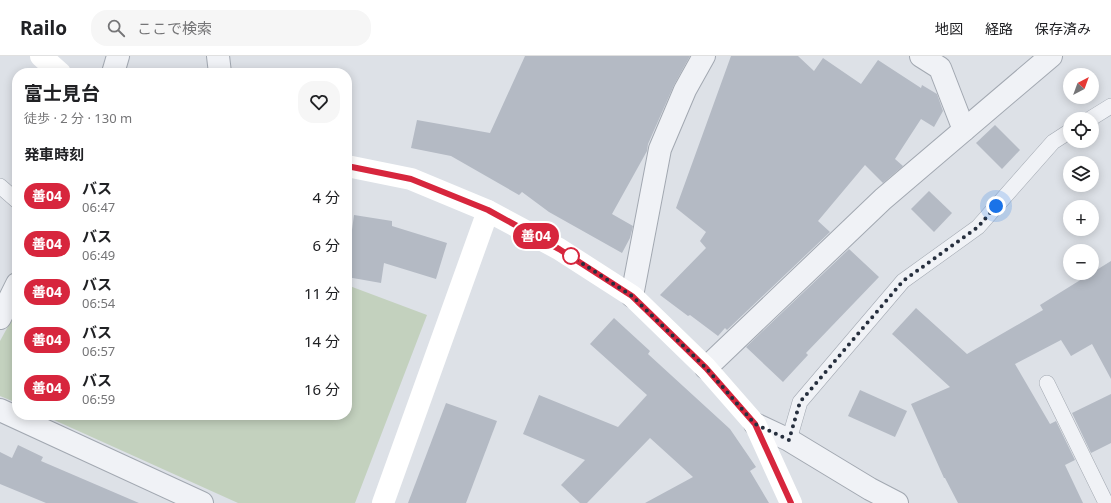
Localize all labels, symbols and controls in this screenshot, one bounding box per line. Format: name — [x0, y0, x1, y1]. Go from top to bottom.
search box — [91, 10, 371, 46]
text: Railo — [20, 15, 67, 41]
icon: search — [105, 17, 127, 39]
text: ここで検索 — [137, 18, 212, 38]
text: 地図 — [935, 19, 963, 38]
text: 経路 — [985, 19, 1013, 38]
text: 保存済み — [1035, 19, 1091, 38]
north arrow — [1063, 68, 1099, 104]
map controls — [1063, 68, 1099, 280]
text: 富士見台 — [24, 80, 100, 106]
button: heart — [298, 81, 340, 123]
text: 徒歩 · 2 分 · 130 m — [24, 109, 132, 127]
button: locate — [1063, 112, 1099, 148]
text: 発車時刻 — [24, 144, 84, 164]
button: layers — [1063, 156, 1099, 192]
text: バス — [82, 178, 112, 198]
text: 善04 — [32, 186, 62, 205]
text: 4 分 — [313, 187, 340, 207]
your location — [986, 196, 1006, 216]
text: 06:47 — [82, 198, 115, 216]
button: + — [1063, 200, 1099, 236]
line badge: 善04 — [513, 223, 559, 249]
text: バス — [82, 226, 112, 246]
text: 善04 — [521, 226, 551, 245]
text: 善04 — [32, 234, 62, 253]
text: 6 分 — [313, 235, 340, 255]
button: − — [1063, 244, 1099, 280]
text: 06:49 — [82, 246, 115, 264]
unlabelled marker — [562, 247, 580, 265]
text: バス — [82, 274, 112, 294]
text: 善04 — [32, 282, 62, 301]
text: 11 分 — [304, 283, 340, 303]
text: 06:54 — [82, 294, 115, 312]
text: バス — [82, 322, 112, 342]
text: 善04 — [32, 330, 62, 349]
text: 14 分 — [304, 331, 340, 351]
text: 06:57 — [82, 342, 115, 360]
text: バス — [82, 370, 112, 390]
text: 善04 — [32, 378, 62, 397]
text: 16 分 — [304, 379, 340, 399]
text: 06:59 — [82, 390, 115, 408]

